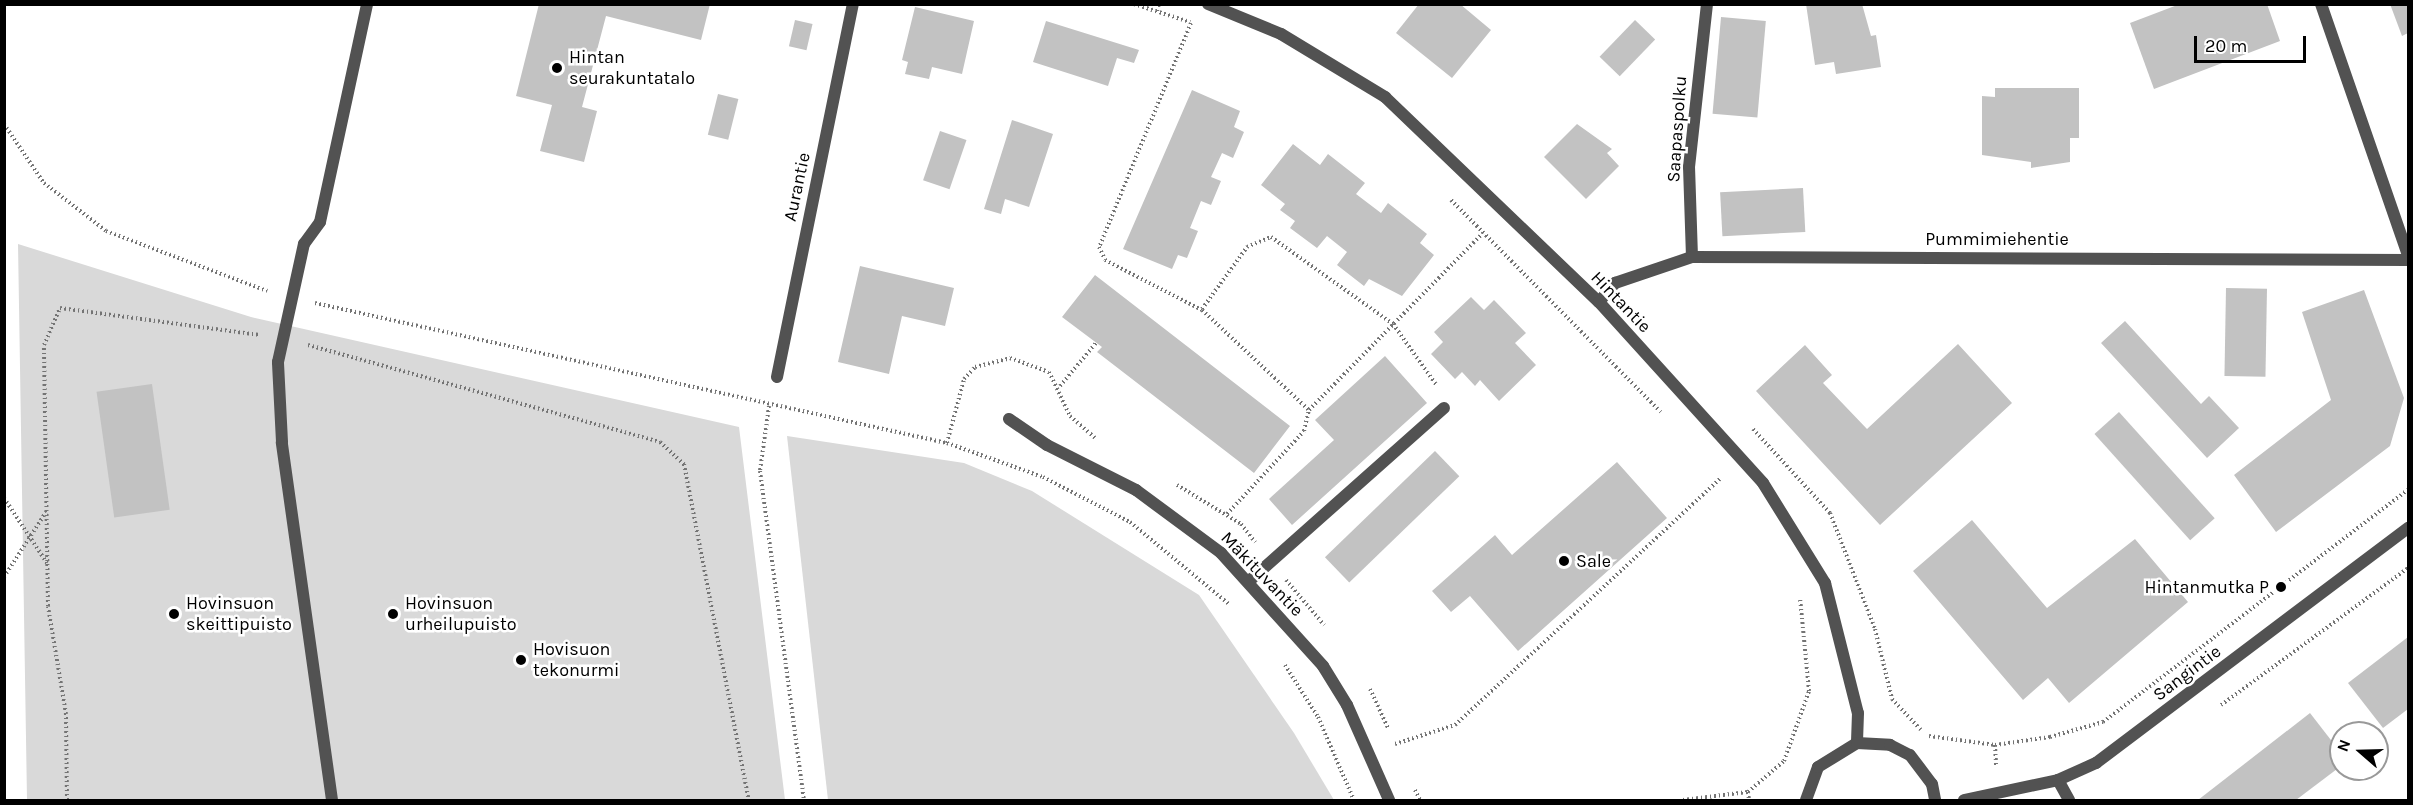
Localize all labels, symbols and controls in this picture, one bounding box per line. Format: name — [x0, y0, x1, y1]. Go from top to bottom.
scale bar — [2197, 24, 2310, 62]
text: 20 m — [2205, 35, 2247, 57]
place label: Hintan seurakuntatalo — [569, 47, 695, 90]
marker: Hintan seurakuntatalo — [550, 61, 564, 75]
street label: Saapaspolku — [1662, 75, 1692, 183]
street label: Aurantie — [779, 151, 815, 223]
street label: Pummimiehentie — [1925, 228, 2069, 250]
street label: Hintantie — [1586, 267, 1656, 337]
street label: Mäkituvantie — [1216, 527, 1308, 621]
place label: Sale — [1576, 550, 1611, 572]
marker: Sale — [1557, 554, 1571, 568]
place label: Hintanmutka P — [2144, 576, 2269, 598]
marker: Hintanmutka P — [2274, 580, 2288, 594]
place label: Hovinsuon skeittipuisto — [186, 593, 292, 636]
place label: Hovinsuon urheilupuisto — [405, 593, 517, 636]
marker: Hovinsuon skeittipuisto — [167, 607, 181, 621]
marker: Hovinsuon urheilupuisto — [386, 607, 400, 621]
place label: Hovisuon tekonurmi — [533, 639, 619, 682]
street label: Sangintie — [2149, 640, 2225, 706]
marker: Hovisuon tekonurmi — [514, 653, 528, 667]
north arrow — [2329, 721, 2389, 781]
text: N — [2333, 737, 2354, 754]

